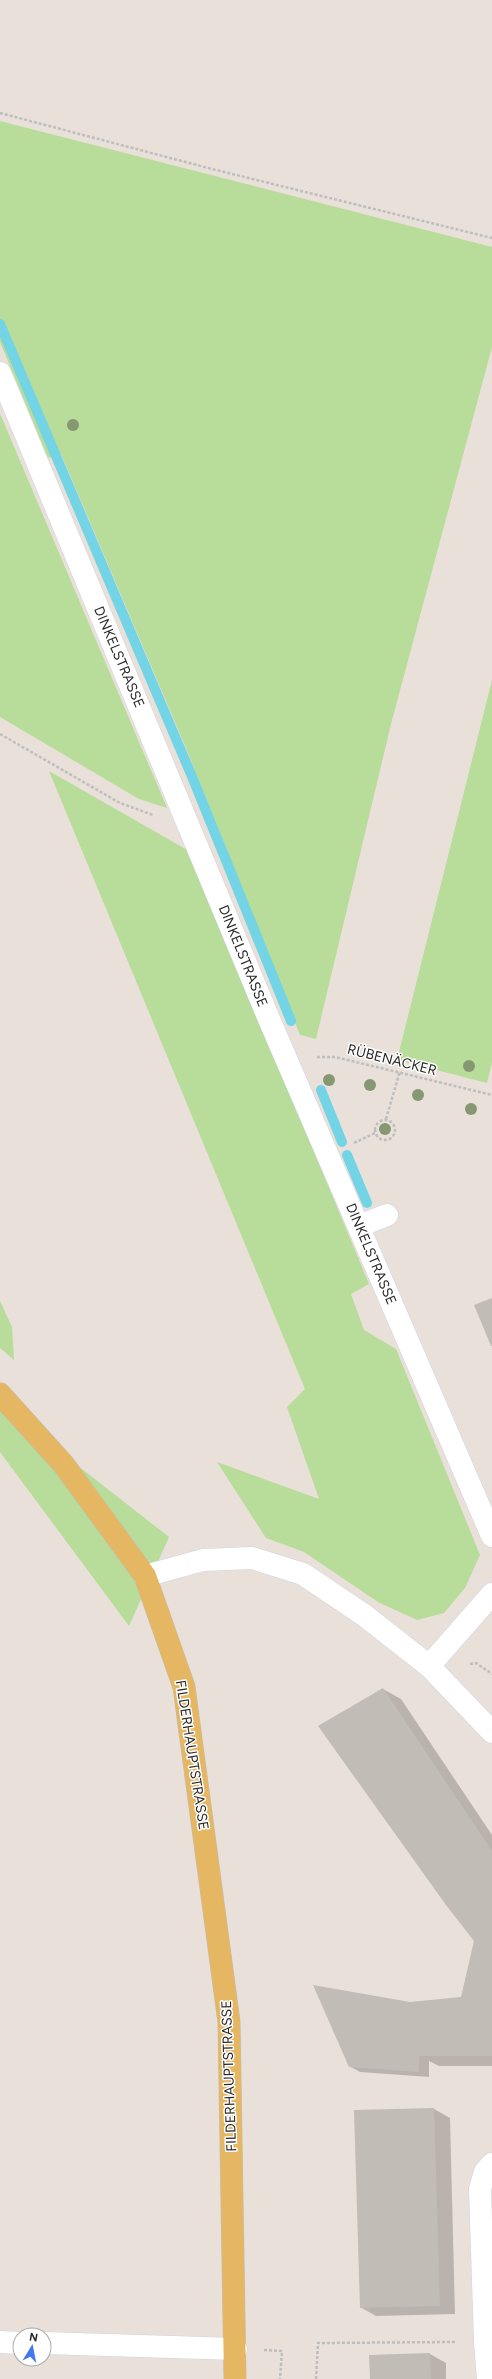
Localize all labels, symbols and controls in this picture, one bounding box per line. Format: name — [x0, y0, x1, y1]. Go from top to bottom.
street label: DINKELSTRASSE — [90, 604, 148, 710]
street label: DINKELSTRASSE — [215, 903, 271, 1009]
street label: RÜBENÄCKER — [346, 1041, 439, 1079]
street label: DINKELSTRASSE — [342, 1201, 400, 1307]
street label: FILDERHAUPTSTRASSE — [172, 1679, 212, 1831]
street label: FILDERHAUPTSTRASSE — [218, 2000, 240, 2152]
north arrow — [12, 2327, 52, 2367]
text: N — [28, 2331, 39, 2345]

